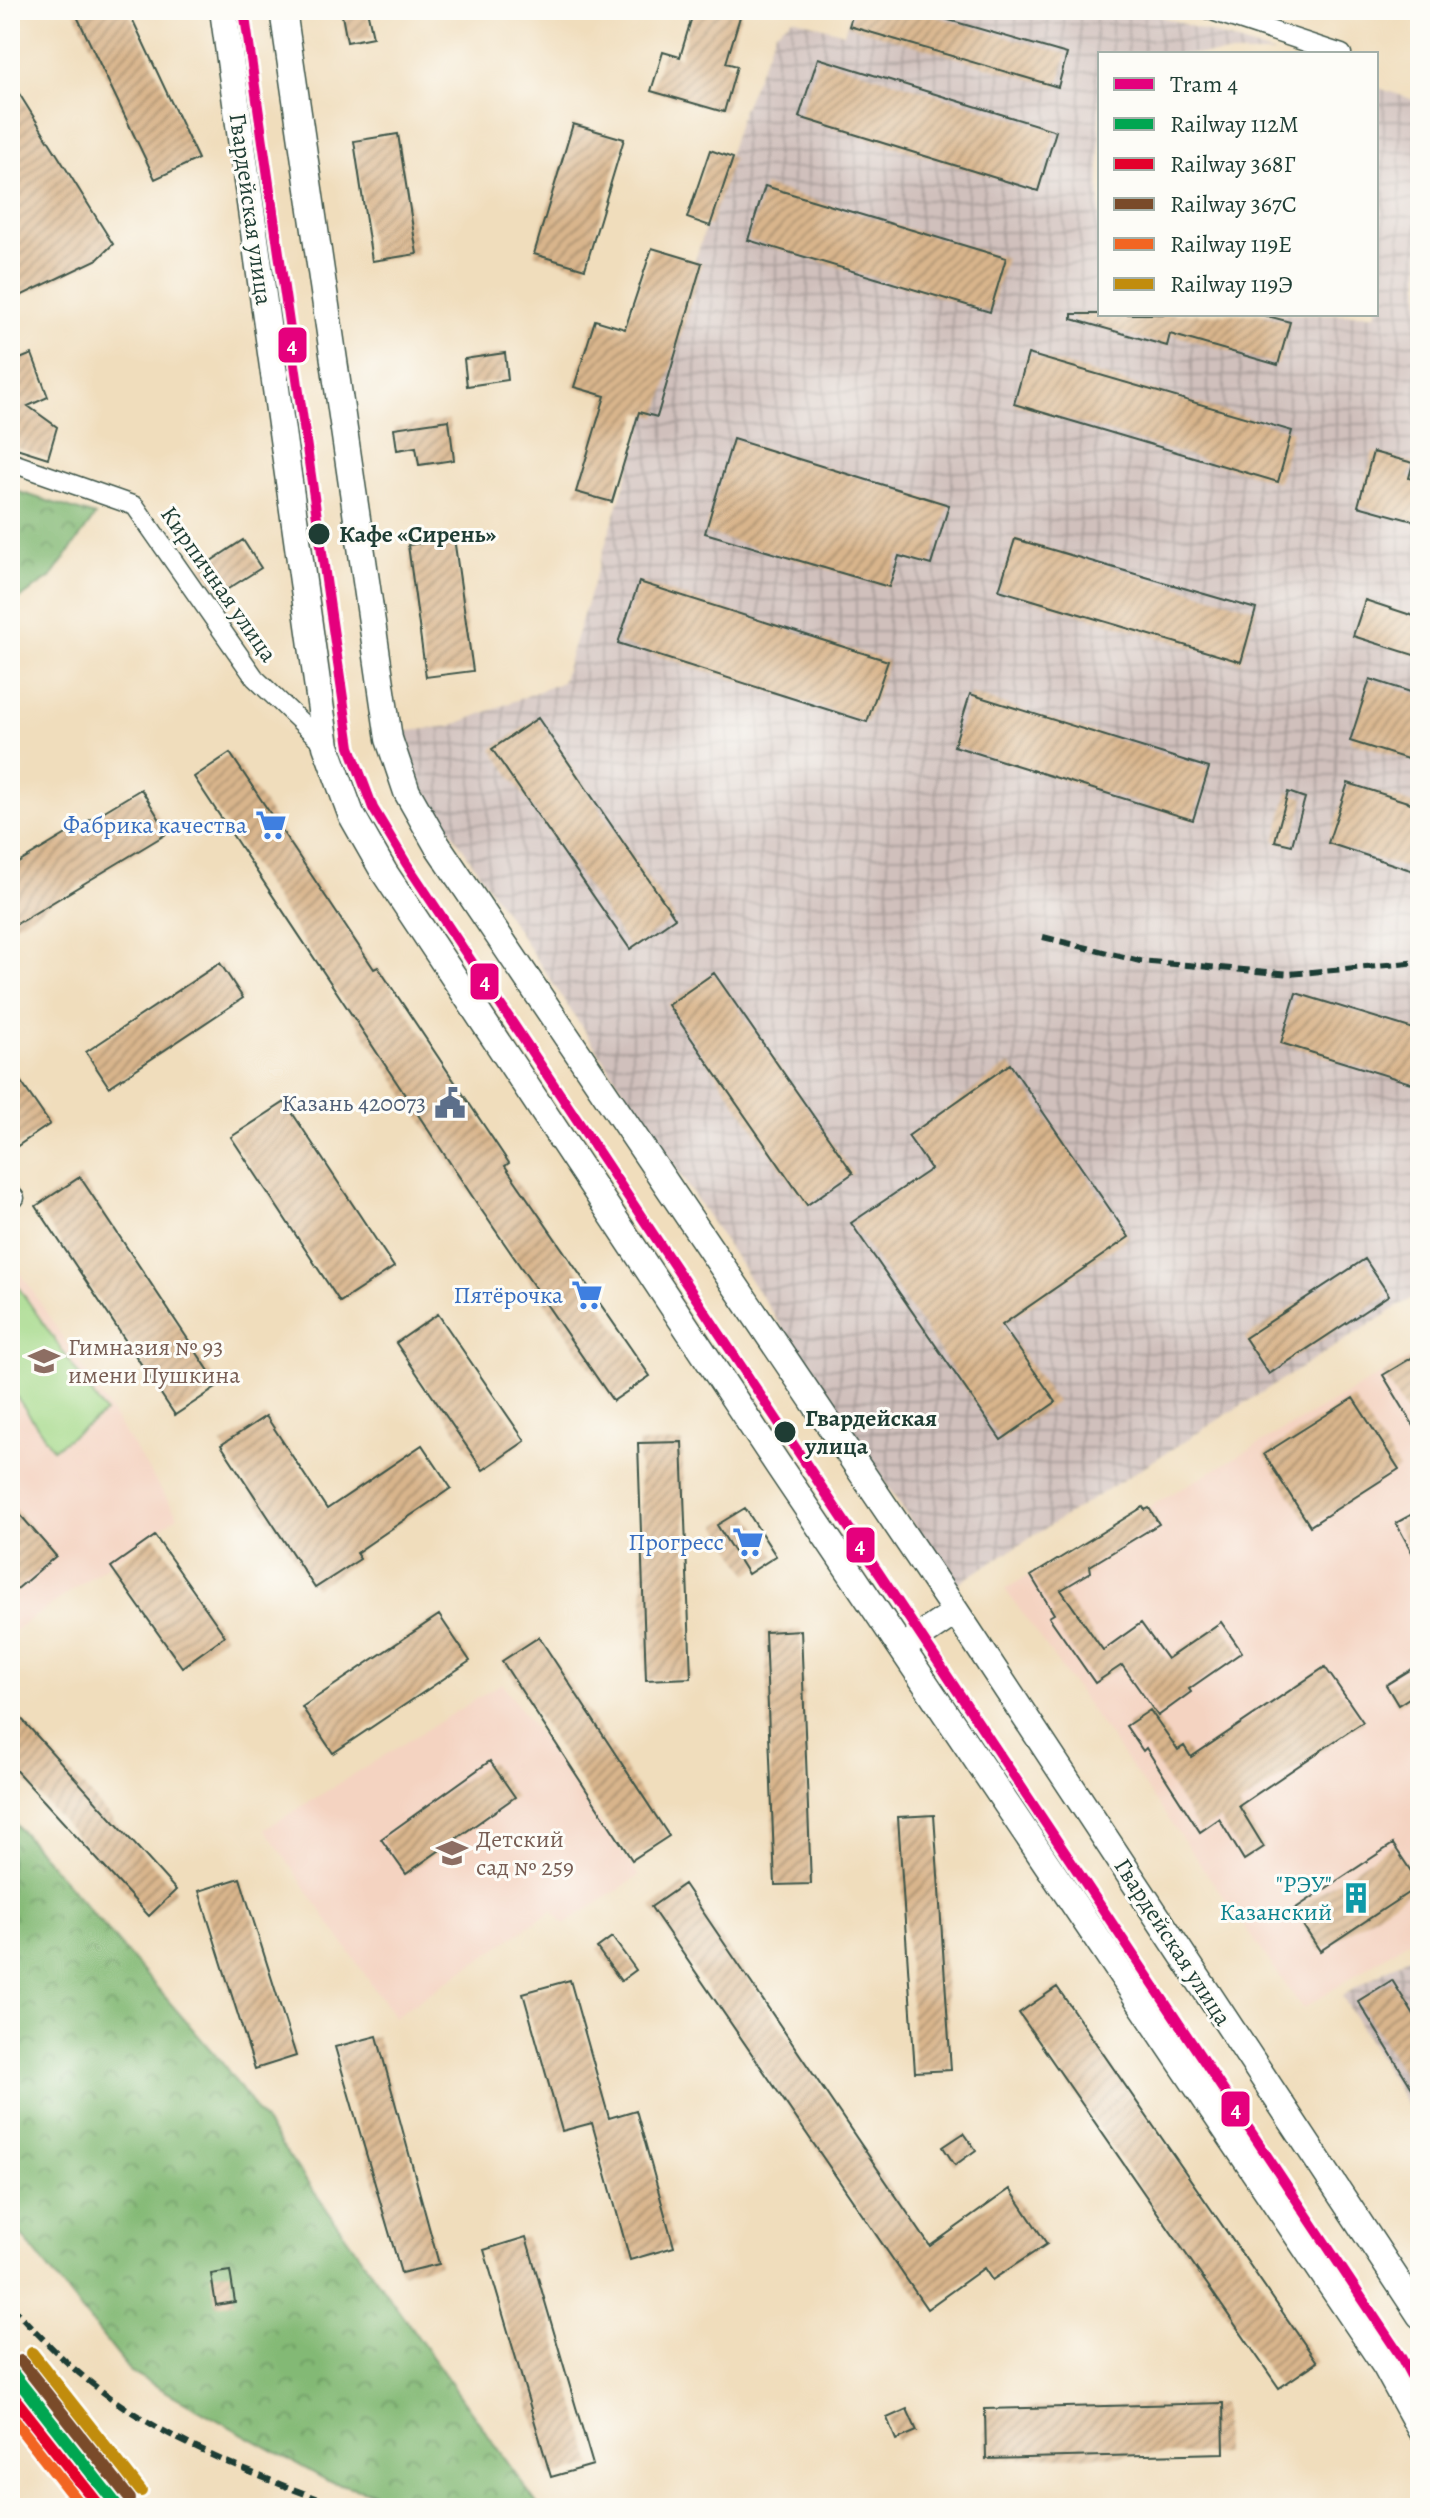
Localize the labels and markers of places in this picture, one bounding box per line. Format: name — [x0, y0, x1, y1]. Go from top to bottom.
place label: Кафе «Сирень» — [339, 518, 497, 550]
marker: Кафе «Сирень» — [306, 521, 332, 547]
supermarket icon: Фабрика качества — [254, 808, 288, 842]
place label: Фабрика качества — [63, 809, 247, 841]
public building icon: Казань 420073 — [433, 1086, 467, 1120]
place label: Казань 420073 — [281, 1087, 426, 1119]
supermarket icon: Пятёрочка — [570, 1278, 604, 1312]
place label: Пятёрочка — [453, 1279, 563, 1311]
place label: Гимназия № 93 имени Пушкина — [68, 1331, 240, 1391]
school or university icon: Гимназия № 93 имени Пушкина — [27, 1344, 61, 1378]
place label: Гвардейская улица — [804, 1402, 937, 1462]
marker: Гвардейская улица — [772, 1419, 798, 1445]
supermarket icon: Прогресс — [731, 1525, 765, 1559]
place label: Прогресс — [628, 1526, 724, 1558]
place label: Детский сад № 259 — [476, 1823, 574, 1883]
school or university icon: Детский сад № 259 — [435, 1836, 469, 1870]
place label: "РЭУ" Казанский — [1220, 1868, 1332, 1928]
building icon: "РЭУ" Казанский — [1339, 1881, 1373, 1915]

